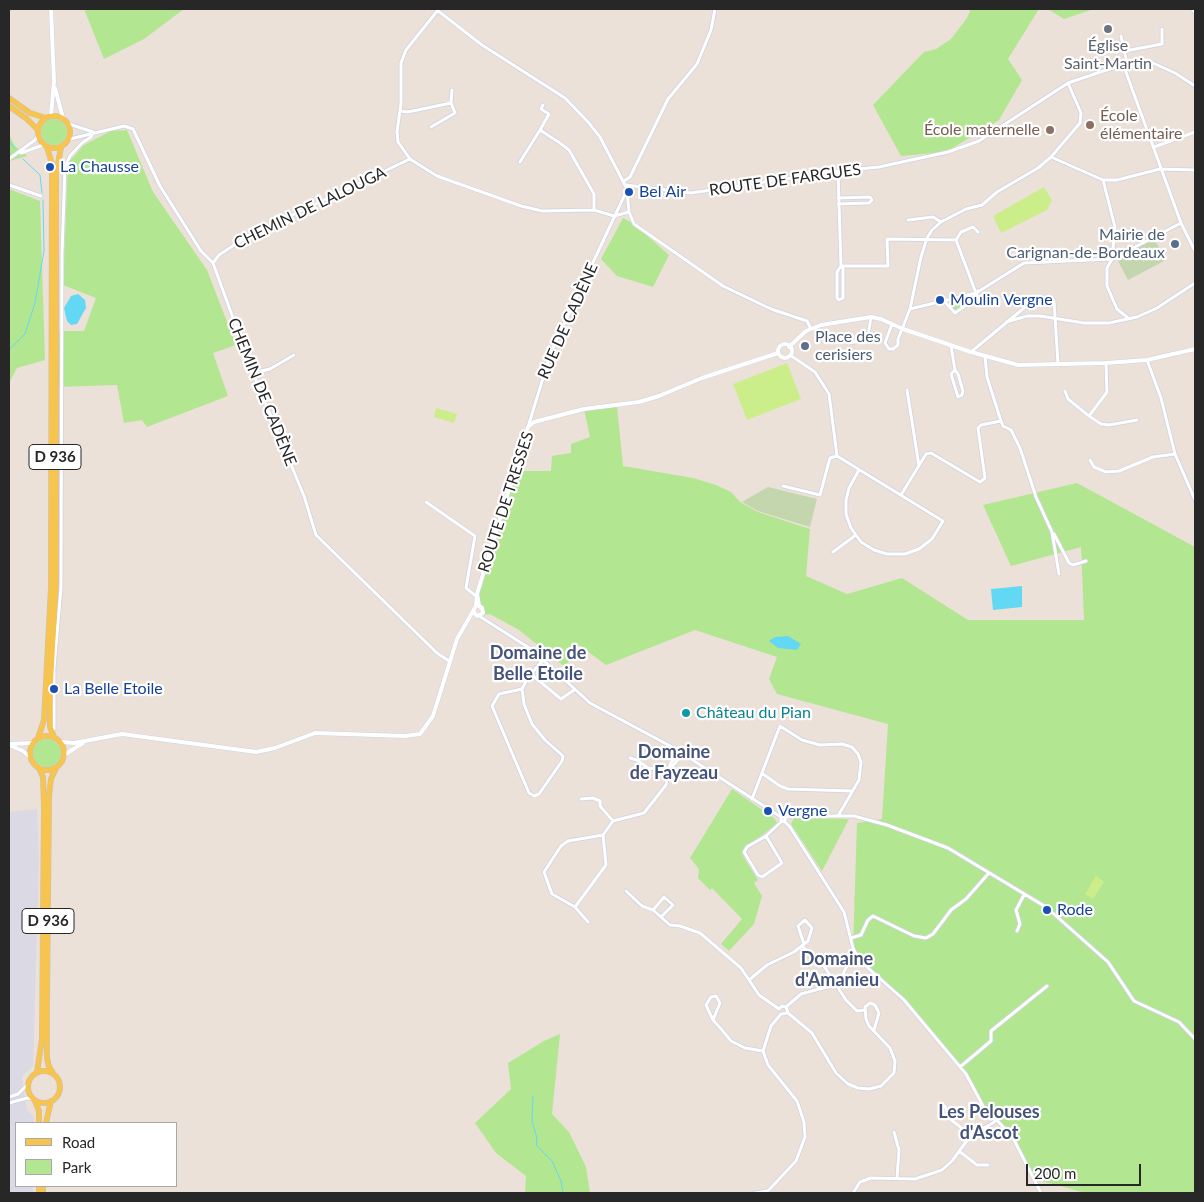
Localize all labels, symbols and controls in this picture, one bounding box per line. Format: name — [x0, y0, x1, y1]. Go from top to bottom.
marker: Église Saint-Martin — [1102, 23, 1114, 35]
place label: Église Saint-Martin — [1064, 36, 1152, 74]
place label: École élémentaire — [1100, 106, 1183, 144]
marker: École élémentaire — [1084, 119, 1096, 131]
place label: École maternelle — [924, 120, 1040, 140]
marker: École maternelle — [1044, 124, 1056, 136]
place label: La Chausse — [60, 157, 139, 177]
street label: ROUTE DE FARGUES — [708, 160, 862, 200]
marker: La Chausse — [44, 161, 56, 173]
street label: CHEMIN DE LALOUGA — [231, 163, 389, 253]
place label: Bel Air — [639, 182, 686, 202]
marker: Bel Air — [623, 186, 635, 198]
place label: Mairie de Carignan-de-Bordeaux — [1006, 225, 1165, 263]
marker: Mairie de Carignan-de-Bordeaux — [1169, 238, 1181, 250]
street label: RUE DE CADÈNE — [534, 260, 602, 382]
place label: Moulin Vergne — [950, 290, 1053, 310]
marker: Moulin Vergne — [934, 294, 946, 306]
street label: CHEMIN DE CADÈNE — [224, 315, 300, 469]
place label: Place des cerisiers — [815, 327, 881, 365]
marker: Place des cerisiers — [799, 340, 811, 352]
street label: ROUTE DE TRESSES — [474, 429, 538, 575]
road number: D 936 — [29, 444, 81, 470]
district label: Domaine de Belle Etoile — [490, 642, 586, 684]
place label: La Belle Etoile — [64, 679, 163, 699]
marker: La Belle Etoile — [48, 683, 60, 695]
place label: Château du Pian — [696, 703, 811, 723]
marker: Château du Pian — [680, 707, 692, 719]
district label: Domaine de Fayzeau — [630, 741, 718, 784]
place label: Vergne — [778, 801, 827, 821]
marker: Vergne — [762, 805, 774, 817]
place label: Rode — [1057, 900, 1093, 920]
marker: Rode — [1041, 904, 1053, 916]
road number: D 936 — [22, 908, 74, 934]
district label: Domaine d'Amanieu — [795, 948, 879, 991]
district label: Les Pelouses d'Ascot — [938, 1101, 1040, 1144]
legend — [15, 1122, 178, 1187]
text: Road — [62, 1133, 95, 1151]
scale bar — [1029, 1154, 1144, 1186]
text: Park — [62, 1158, 91, 1176]
text: 200 m — [1034, 1164, 1076, 1182]

